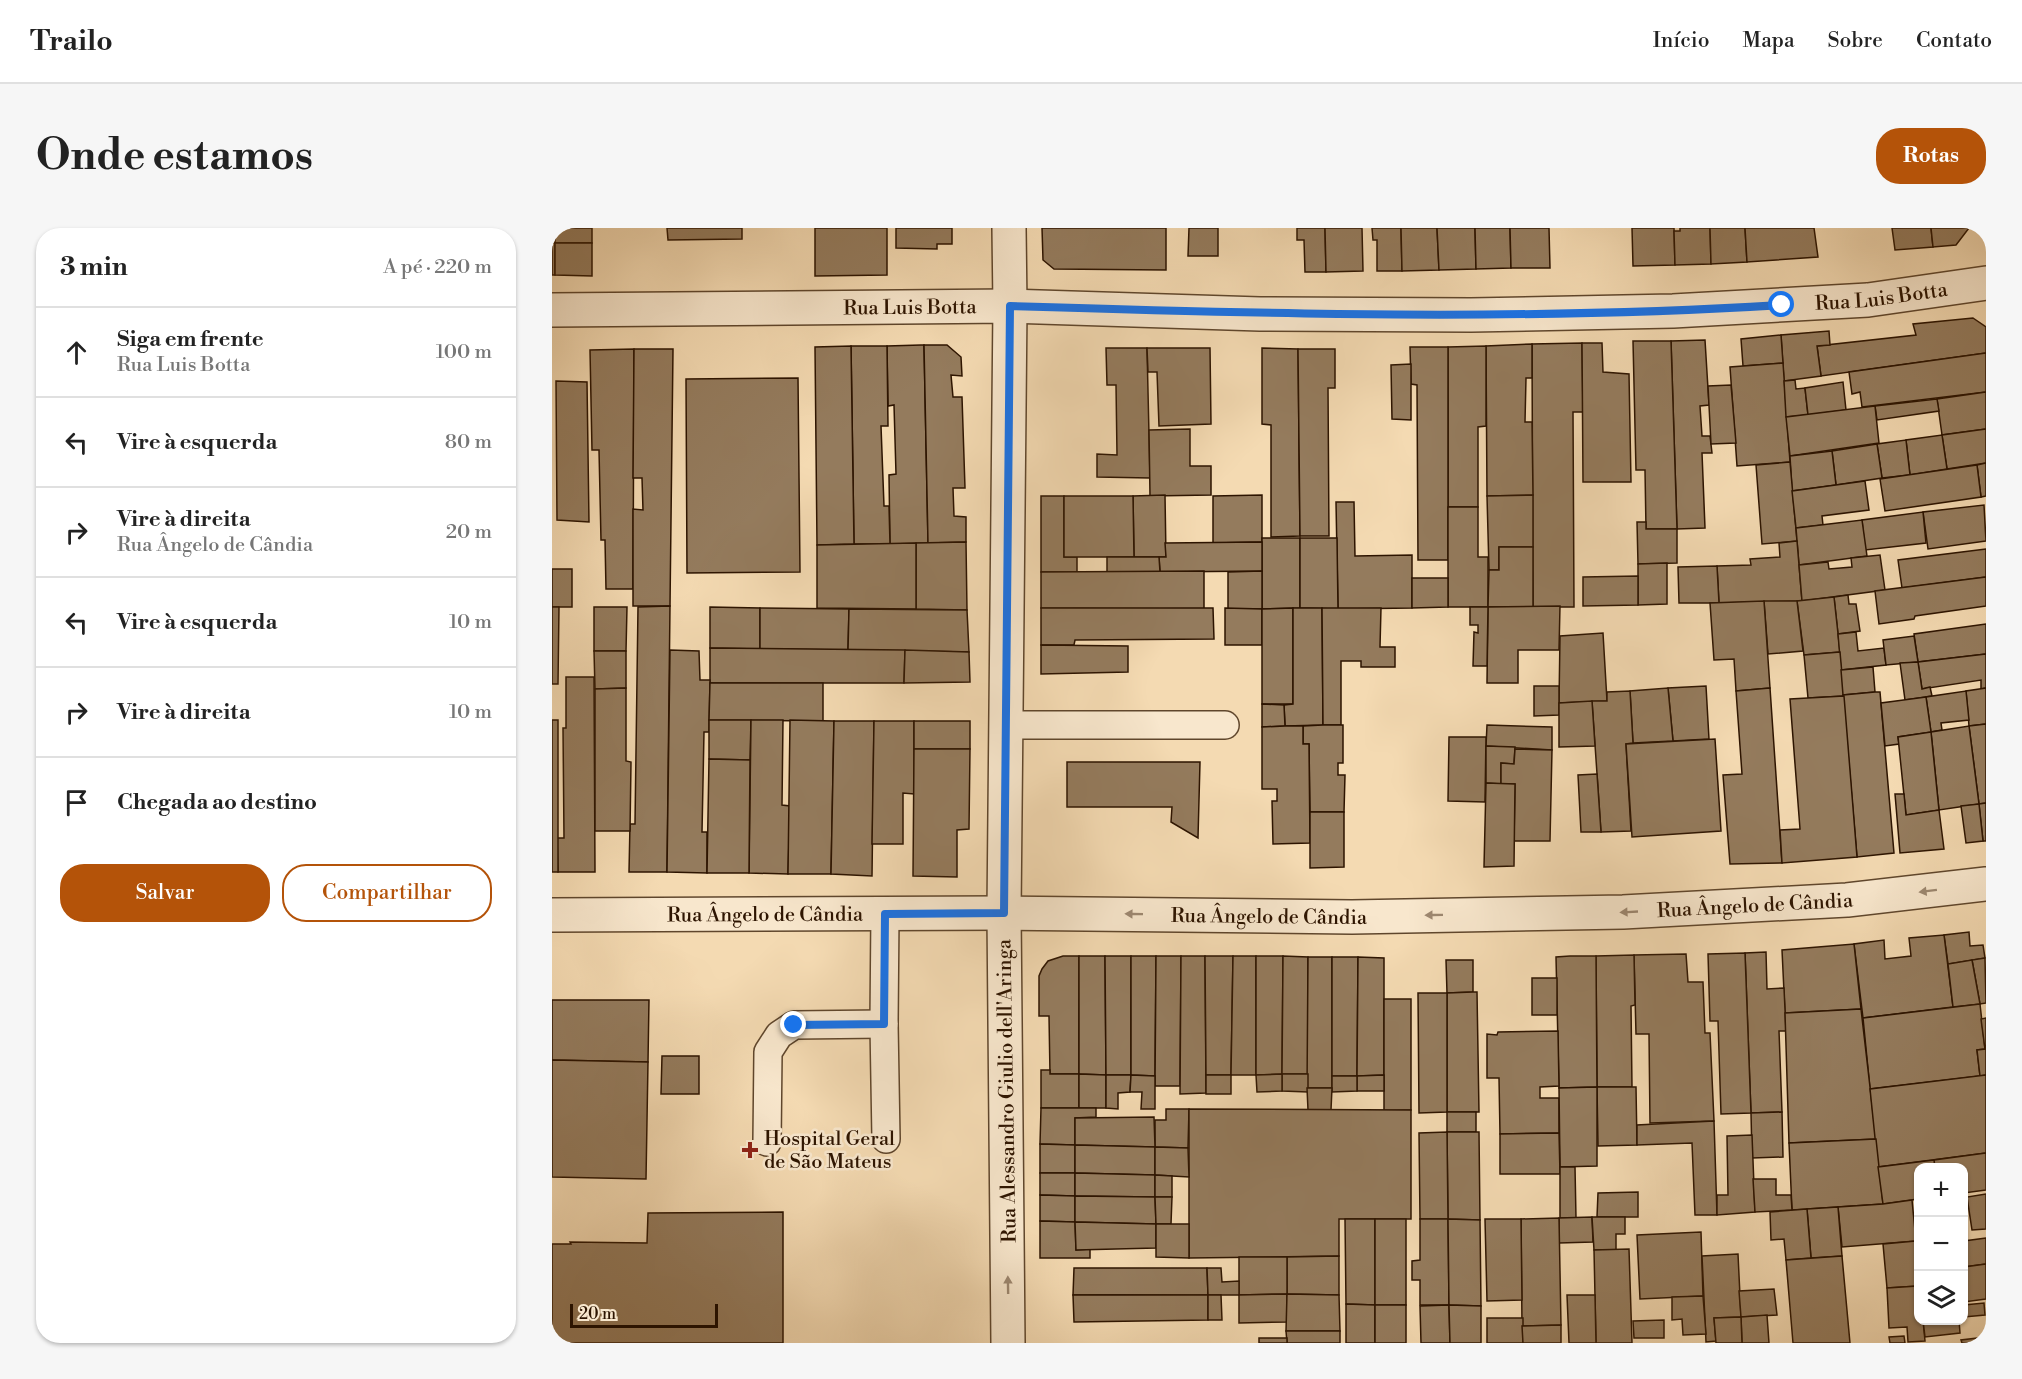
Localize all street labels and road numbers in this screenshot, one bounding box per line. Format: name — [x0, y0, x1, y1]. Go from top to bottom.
street label: Rua Luis Botta — [1814, 278, 1950, 317]
street label: Rua Luis Botta — [843, 295, 978, 321]
street label: Rua Ângelo de Cândia — [1656, 888, 1855, 924]
street label: Rua Ângelo de Cândia — [667, 902, 864, 928]
street label: Rua Ângelo de Cândia — [1171, 903, 1368, 931]
street label: Rua Alessandro Giulio dell'Aringa — [992, 938, 1023, 1243]

